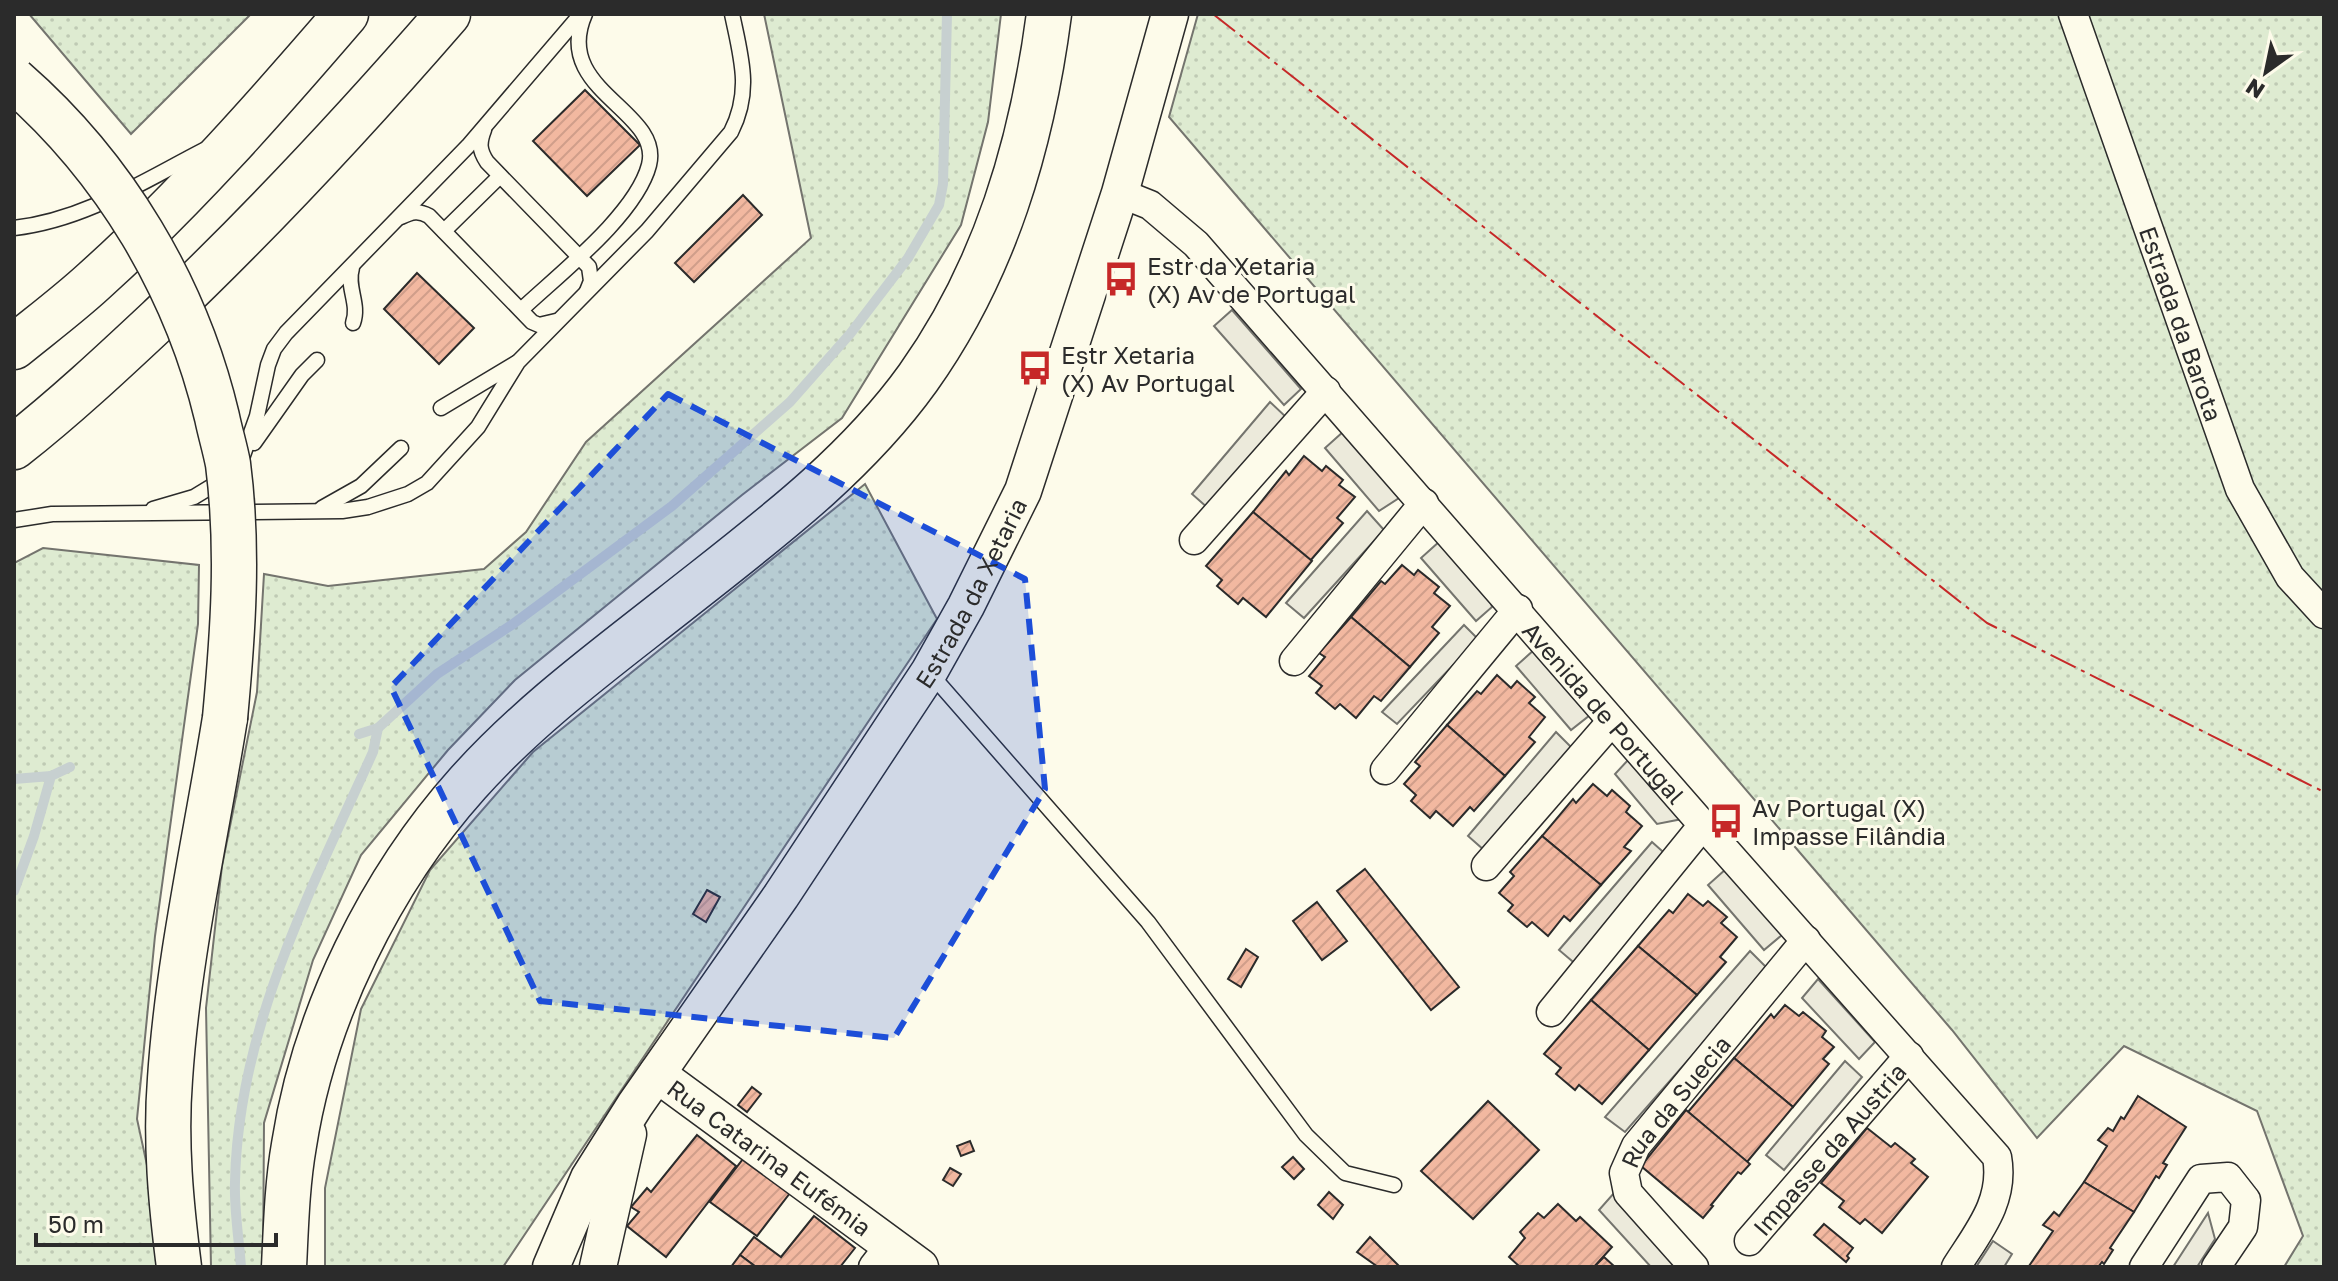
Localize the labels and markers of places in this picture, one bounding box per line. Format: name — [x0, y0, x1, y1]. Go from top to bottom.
place label: Estr da Xetaria (X) Av de Portugal — [1147, 251, 1356, 308]
bus stop icon: Estr da Xetaria (X) Av de Portugal — [1102, 260, 1140, 298]
place label: Estr Xetaria (X) Av Portugal — [1061, 340, 1235, 397]
bus stop icon: Estr Xetaria (X) Av Portugal — [1016, 349, 1054, 387]
place label: Av Portugal (X) Impasse Filândia — [1752, 793, 1946, 850]
bus stop icon: Av Portugal (X) Impasse Filândia — [1707, 802, 1745, 840]

